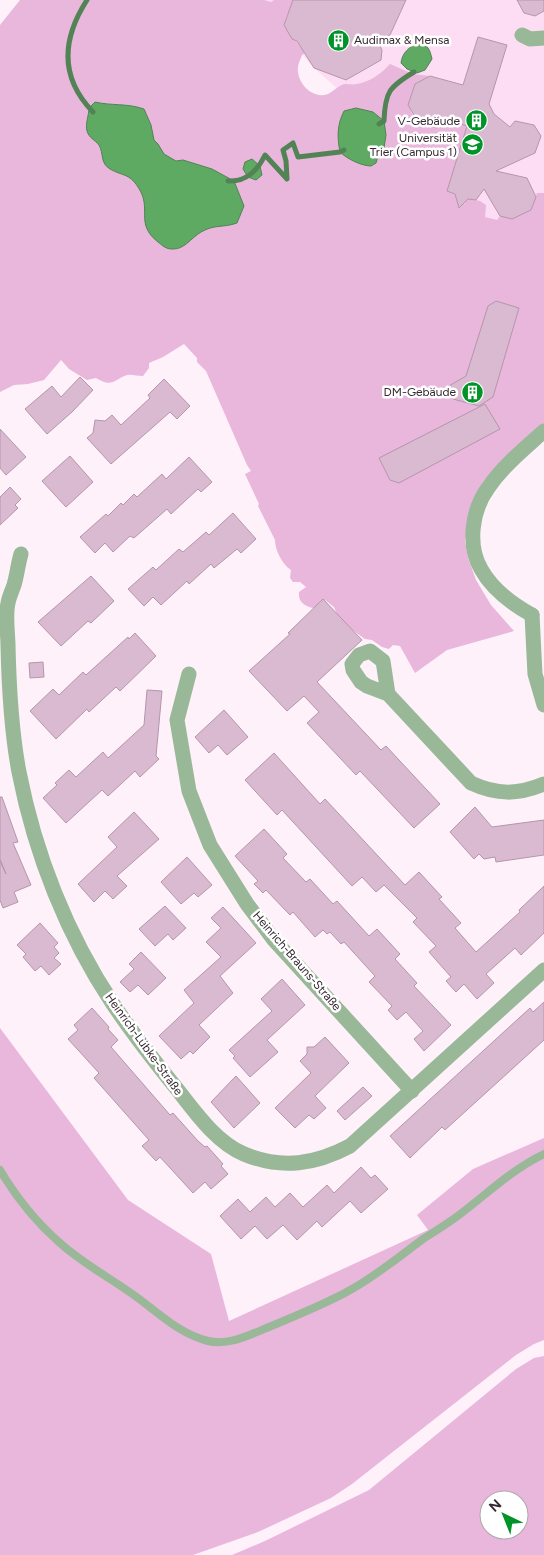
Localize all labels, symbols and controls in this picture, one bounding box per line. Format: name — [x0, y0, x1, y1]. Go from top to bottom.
building icon: Audimax & Mensa — [326, 28, 350, 52]
place label: Audimax & Mensa — [354, 33, 449, 47]
building icon: V-Gebäude — [464, 109, 488, 133]
place label: V-Gebäude — [398, 114, 460, 128]
place label: Universität Trier (Campus 1) — [370, 131, 457, 159]
school or university icon: Universität Trier (Campus 1) — [461, 133, 485, 157]
building icon: DM-Gebäude — [460, 380, 484, 404]
place label: DM-Gebäude — [383, 385, 456, 399]
street label: Heinrich-Brauns-Straße — [250, 908, 344, 1014]
street label: Heinrich-Lübke-Straße — [102, 990, 186, 1098]
north arrow — [479, 1490, 529, 1540]
text: N — [486, 1496, 505, 1516]

